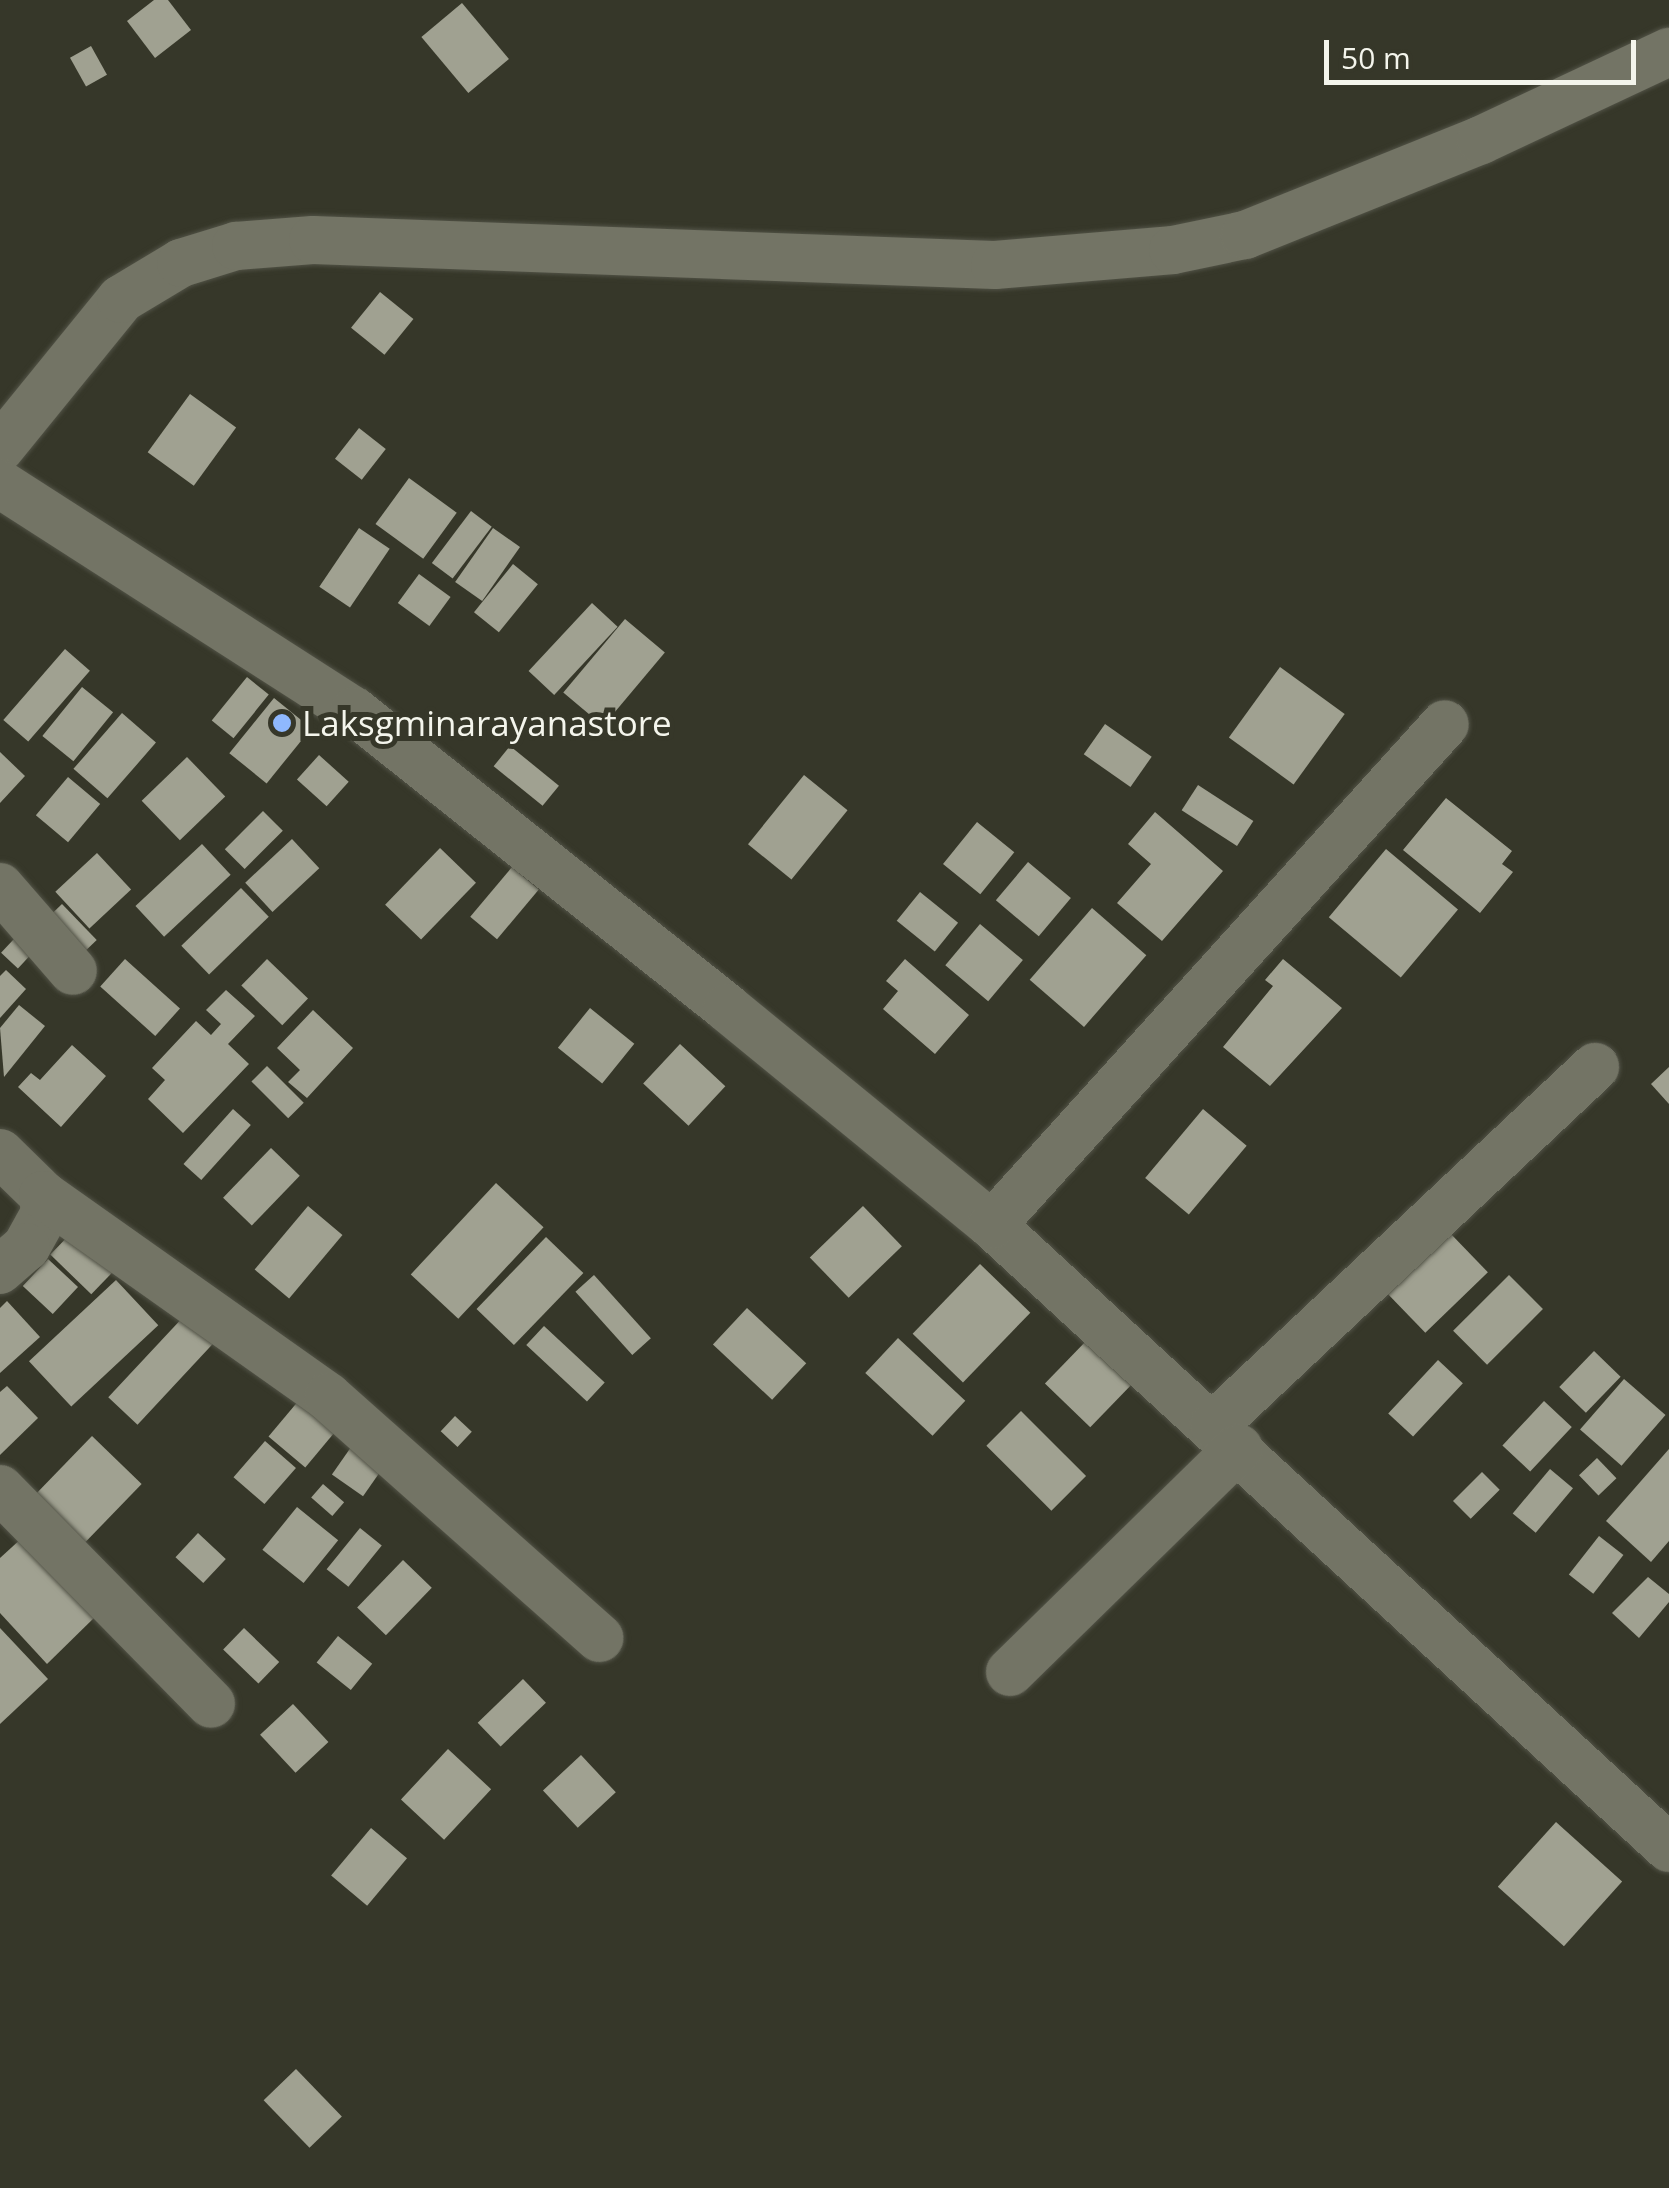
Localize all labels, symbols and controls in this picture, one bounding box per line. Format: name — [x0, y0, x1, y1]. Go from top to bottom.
scale bar — [1329, 20, 1642, 82]
text: 50 m — [1341, 37, 1411, 78]
place label: Laksgminarayanastore — [302, 702, 672, 744]
marker: Laksgminarayanastore — [271, 712, 293, 734]

